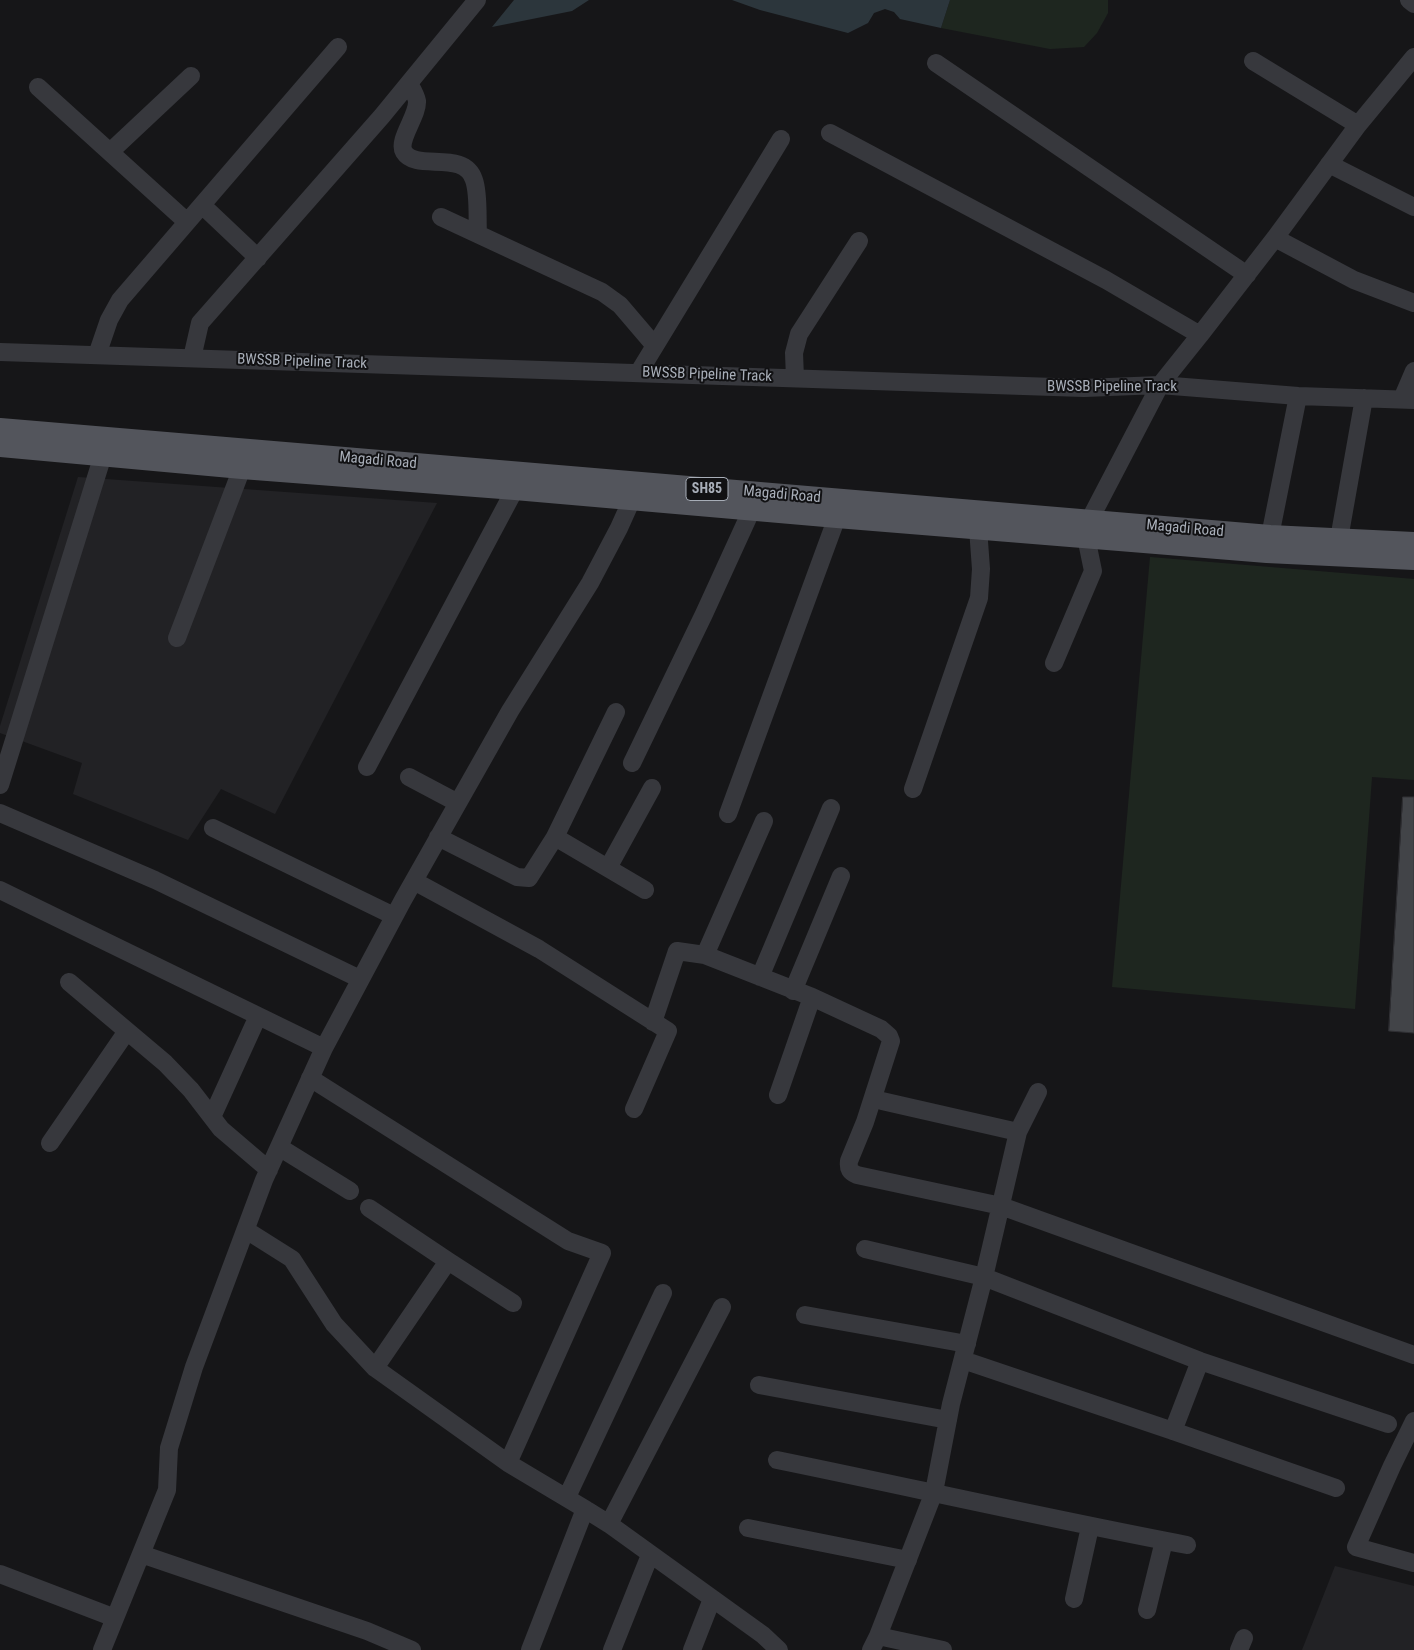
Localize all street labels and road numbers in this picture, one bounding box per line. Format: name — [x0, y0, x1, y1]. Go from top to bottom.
street label: BWSSB Pipeline Track — [237, 351, 367, 373]
street label: BWSSB Pipeline Track — [642, 364, 772, 386]
street label: BWSSB Pipeline Track — [1047, 378, 1177, 396]
street label: Magadi Road — [339, 449, 417, 473]
road number: SH85 — [686, 478, 728, 500]
street label: Magadi Road — [743, 483, 821, 507]
street label: Magadi Road — [1146, 517, 1224, 541]

